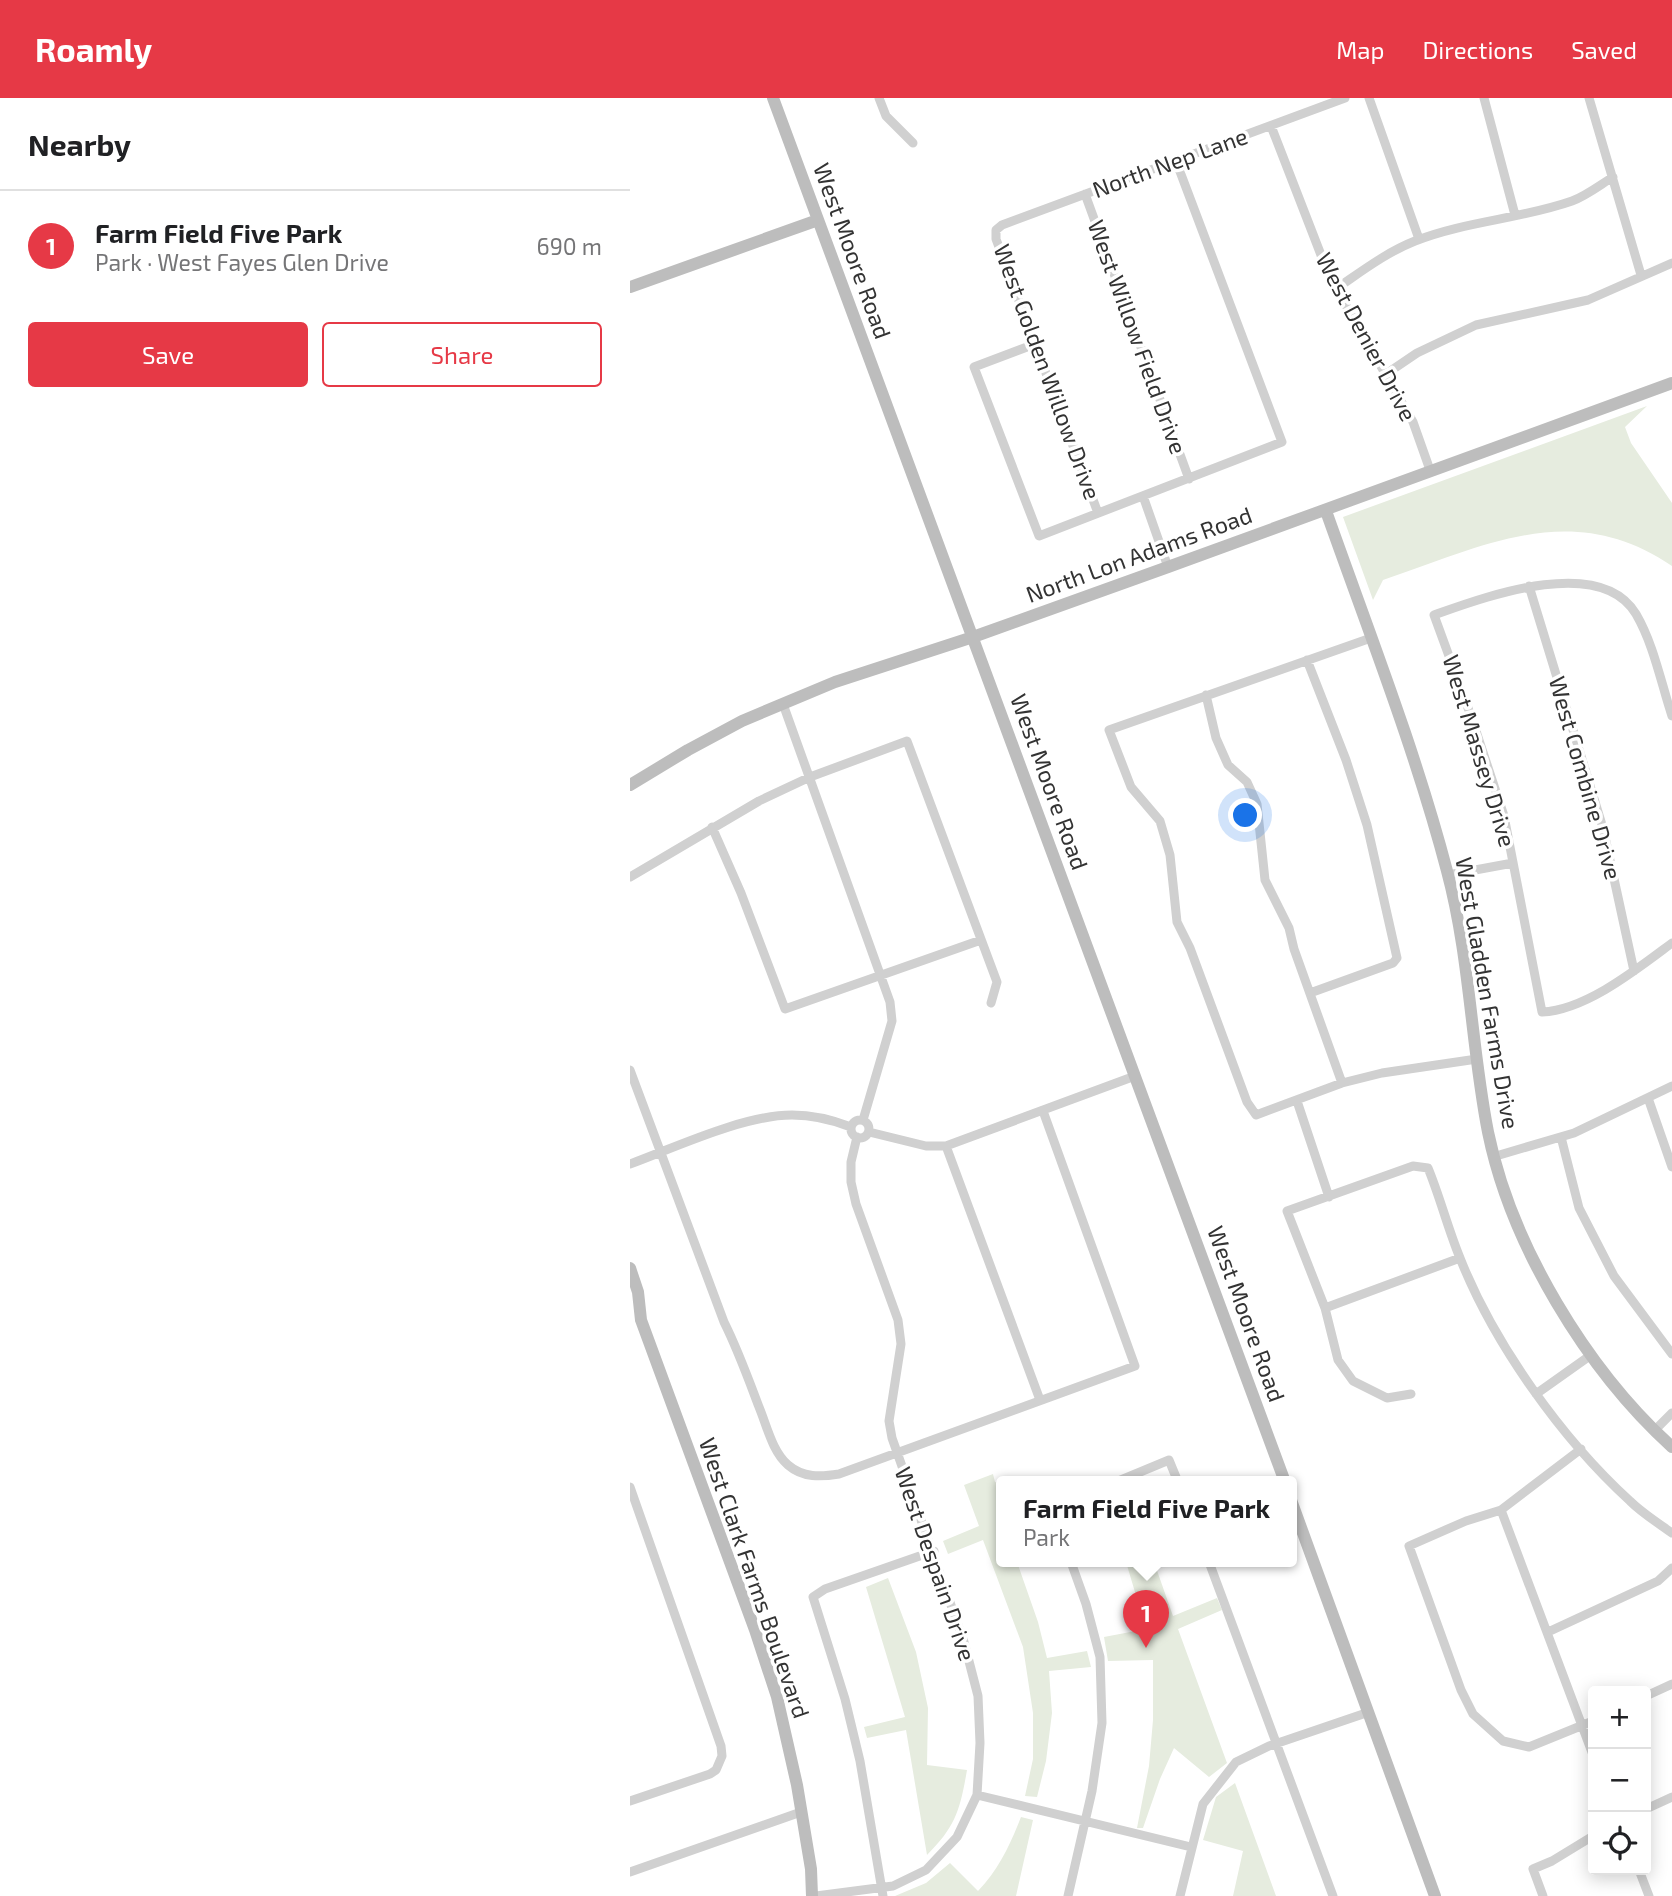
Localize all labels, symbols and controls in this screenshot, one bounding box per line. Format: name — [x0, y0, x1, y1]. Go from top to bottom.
text: Roamly — [35, 29, 152, 69]
text: Map — [1336, 35, 1384, 64]
text: Directions — [1422, 35, 1533, 64]
text: Saved — [1571, 35, 1637, 64]
street label: North Nep Lane — [1088, 121, 1251, 203]
text: Nearby — [28, 126, 131, 162]
street label: West Moore Road — [808, 159, 898, 342]
street label: West Willow Field Drive — [1083, 216, 1193, 457]
text: Farm Field Five Park — [95, 217, 342, 248]
text: 1 — [46, 232, 56, 260]
text: 690 m — [537, 232, 602, 260]
street label: West Golden Willow Drive — [989, 240, 1107, 503]
street label: West Denier Drive — [1311, 247, 1423, 426]
text: Park · West Fayes Glen Drive — [95, 248, 389, 276]
button: Save — [28, 322, 308, 387]
button: Share — [322, 322, 602, 387]
street label: North Lon Adams Road — [1022, 500, 1256, 608]
street label: West Massey Drive — [1437, 651, 1522, 850]
street label: West Combine Drive — [1544, 673, 1628, 882]
street label: West Moore Road — [1005, 690, 1095, 873]
your location — [1228, 798, 1262, 832]
street label: West Gladden Farms Drive — [1450, 855, 1526, 1131]
street label: West Moore Road — [1202, 1222, 1292, 1405]
street label: West Clark Farms Boulevard — [694, 1434, 816, 1722]
street label: West Despain Drive — [890, 1463, 982, 1664]
popup — [996, 1476, 1297, 1567]
text: Farm Field Five Park — [1023, 1492, 1270, 1523]
text: Park — [1023, 1523, 1070, 1551]
pin: 1 — [1123, 1590, 1169, 1648]
map controls — [1588, 1686, 1651, 1875]
button: + — [1588, 1686, 1651, 1749]
button: − — [1588, 1749, 1651, 1812]
button: locate — [1588, 1812, 1651, 1875]

